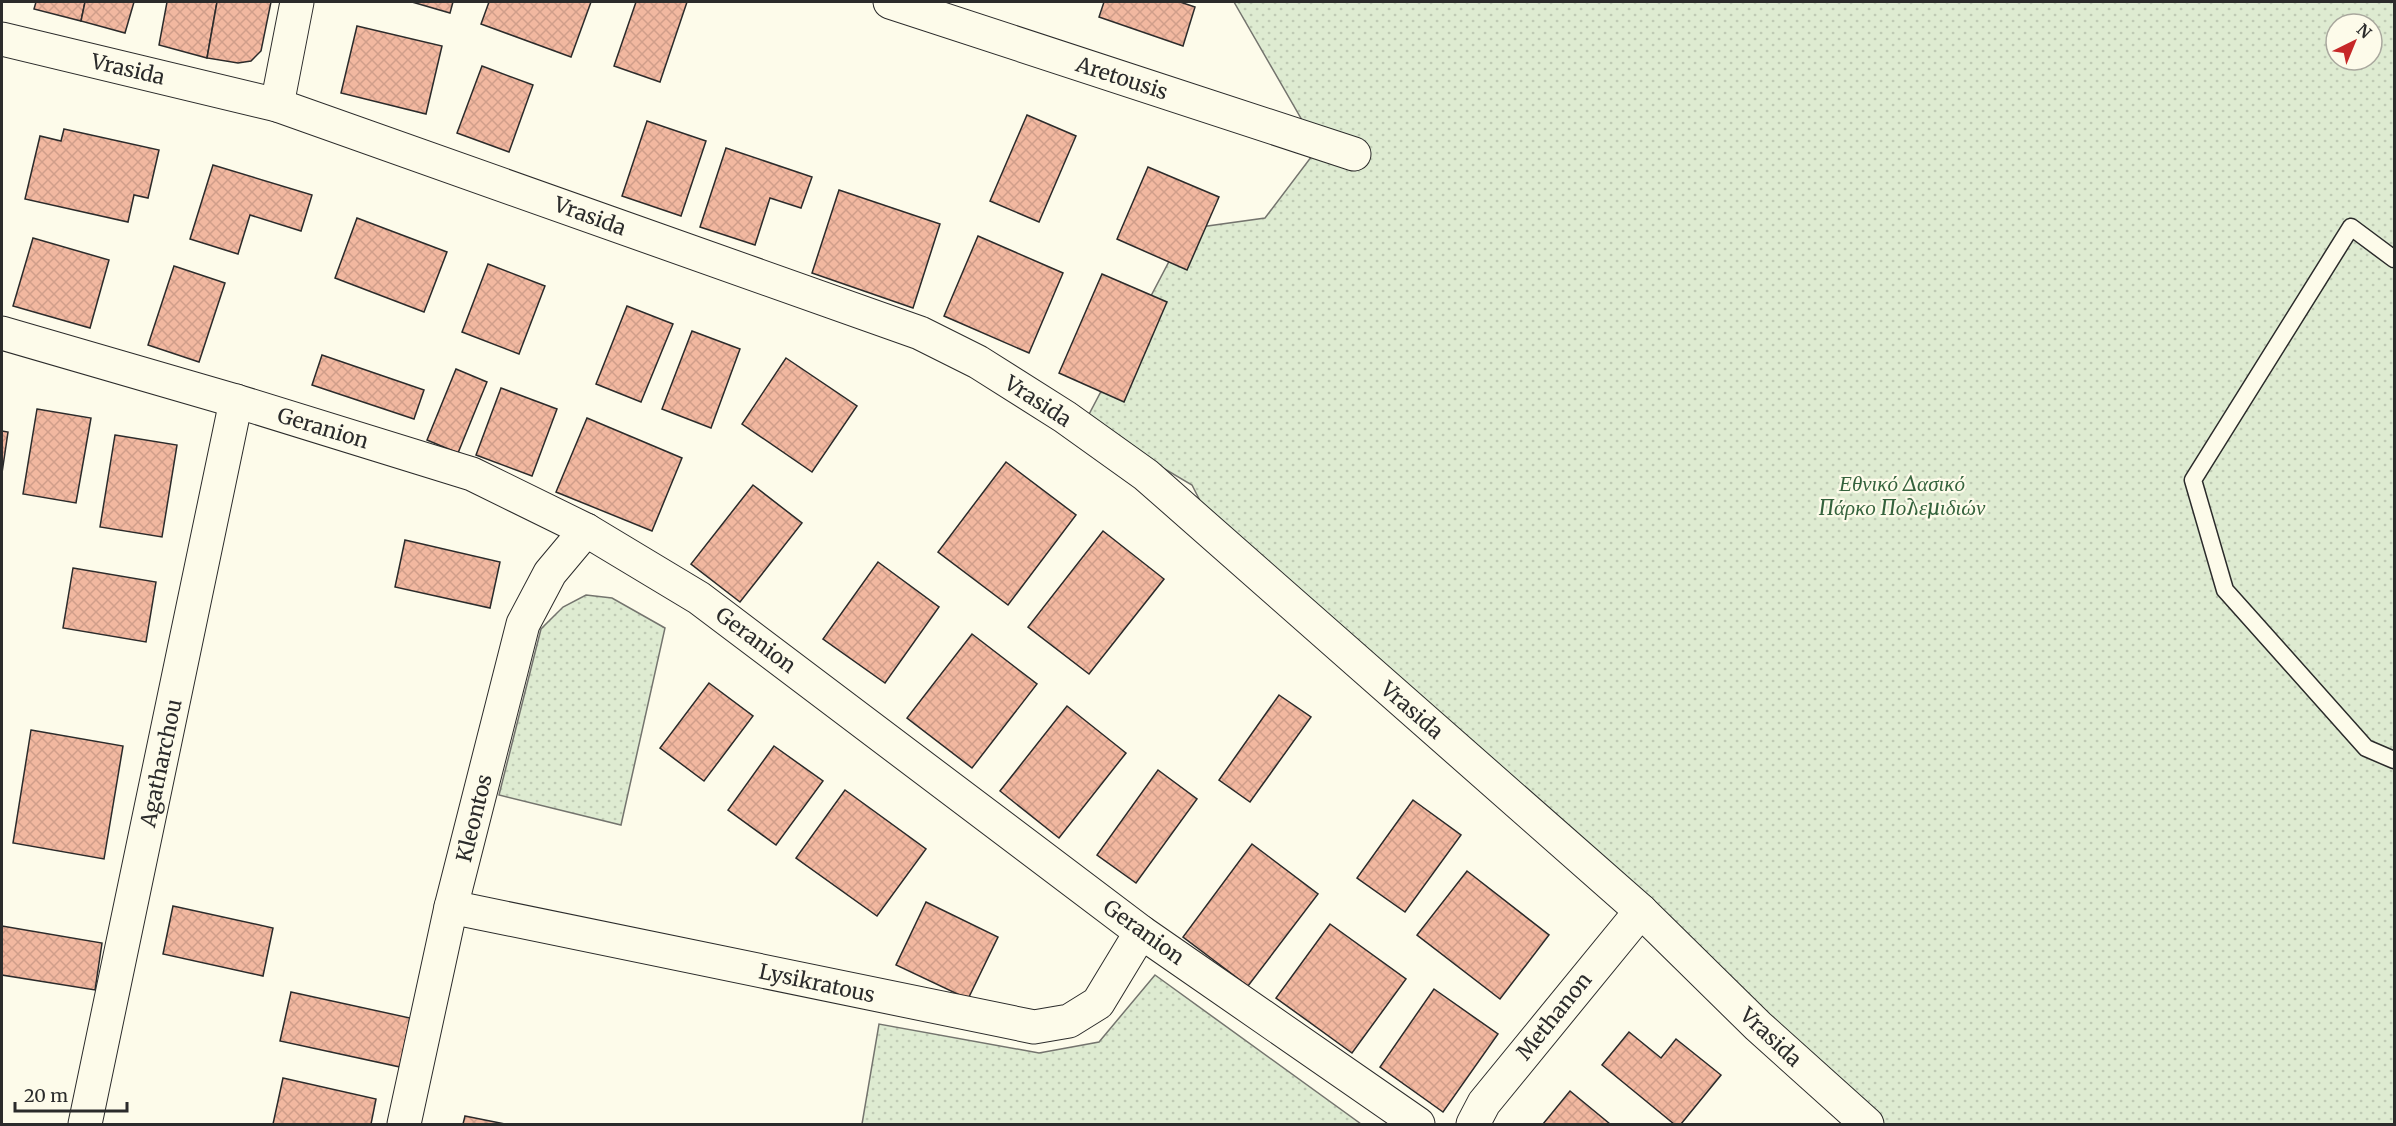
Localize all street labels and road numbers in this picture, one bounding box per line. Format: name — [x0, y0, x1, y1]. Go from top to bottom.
street label: Vrasida — [88, 47, 167, 91]
street label: Aretousis — [1072, 50, 1171, 106]
street label: Vrasida — [549, 190, 630, 241]
street label: Vrasida — [999, 369, 1077, 433]
street label: Geranion — [274, 401, 372, 455]
street label: Geranion — [710, 601, 802, 679]
street label: Vrasida — [1374, 675, 1449, 745]
street label: Agatharchou — [134, 697, 188, 830]
street label: Kleontos — [450, 771, 498, 865]
street label: Geranion — [1098, 893, 1190, 971]
street label: Lysikratous — [757, 958, 877, 1008]
street label: Methanon — [1511, 967, 1598, 1065]
street label: Vrasida — [1734, 1001, 1807, 1072]

